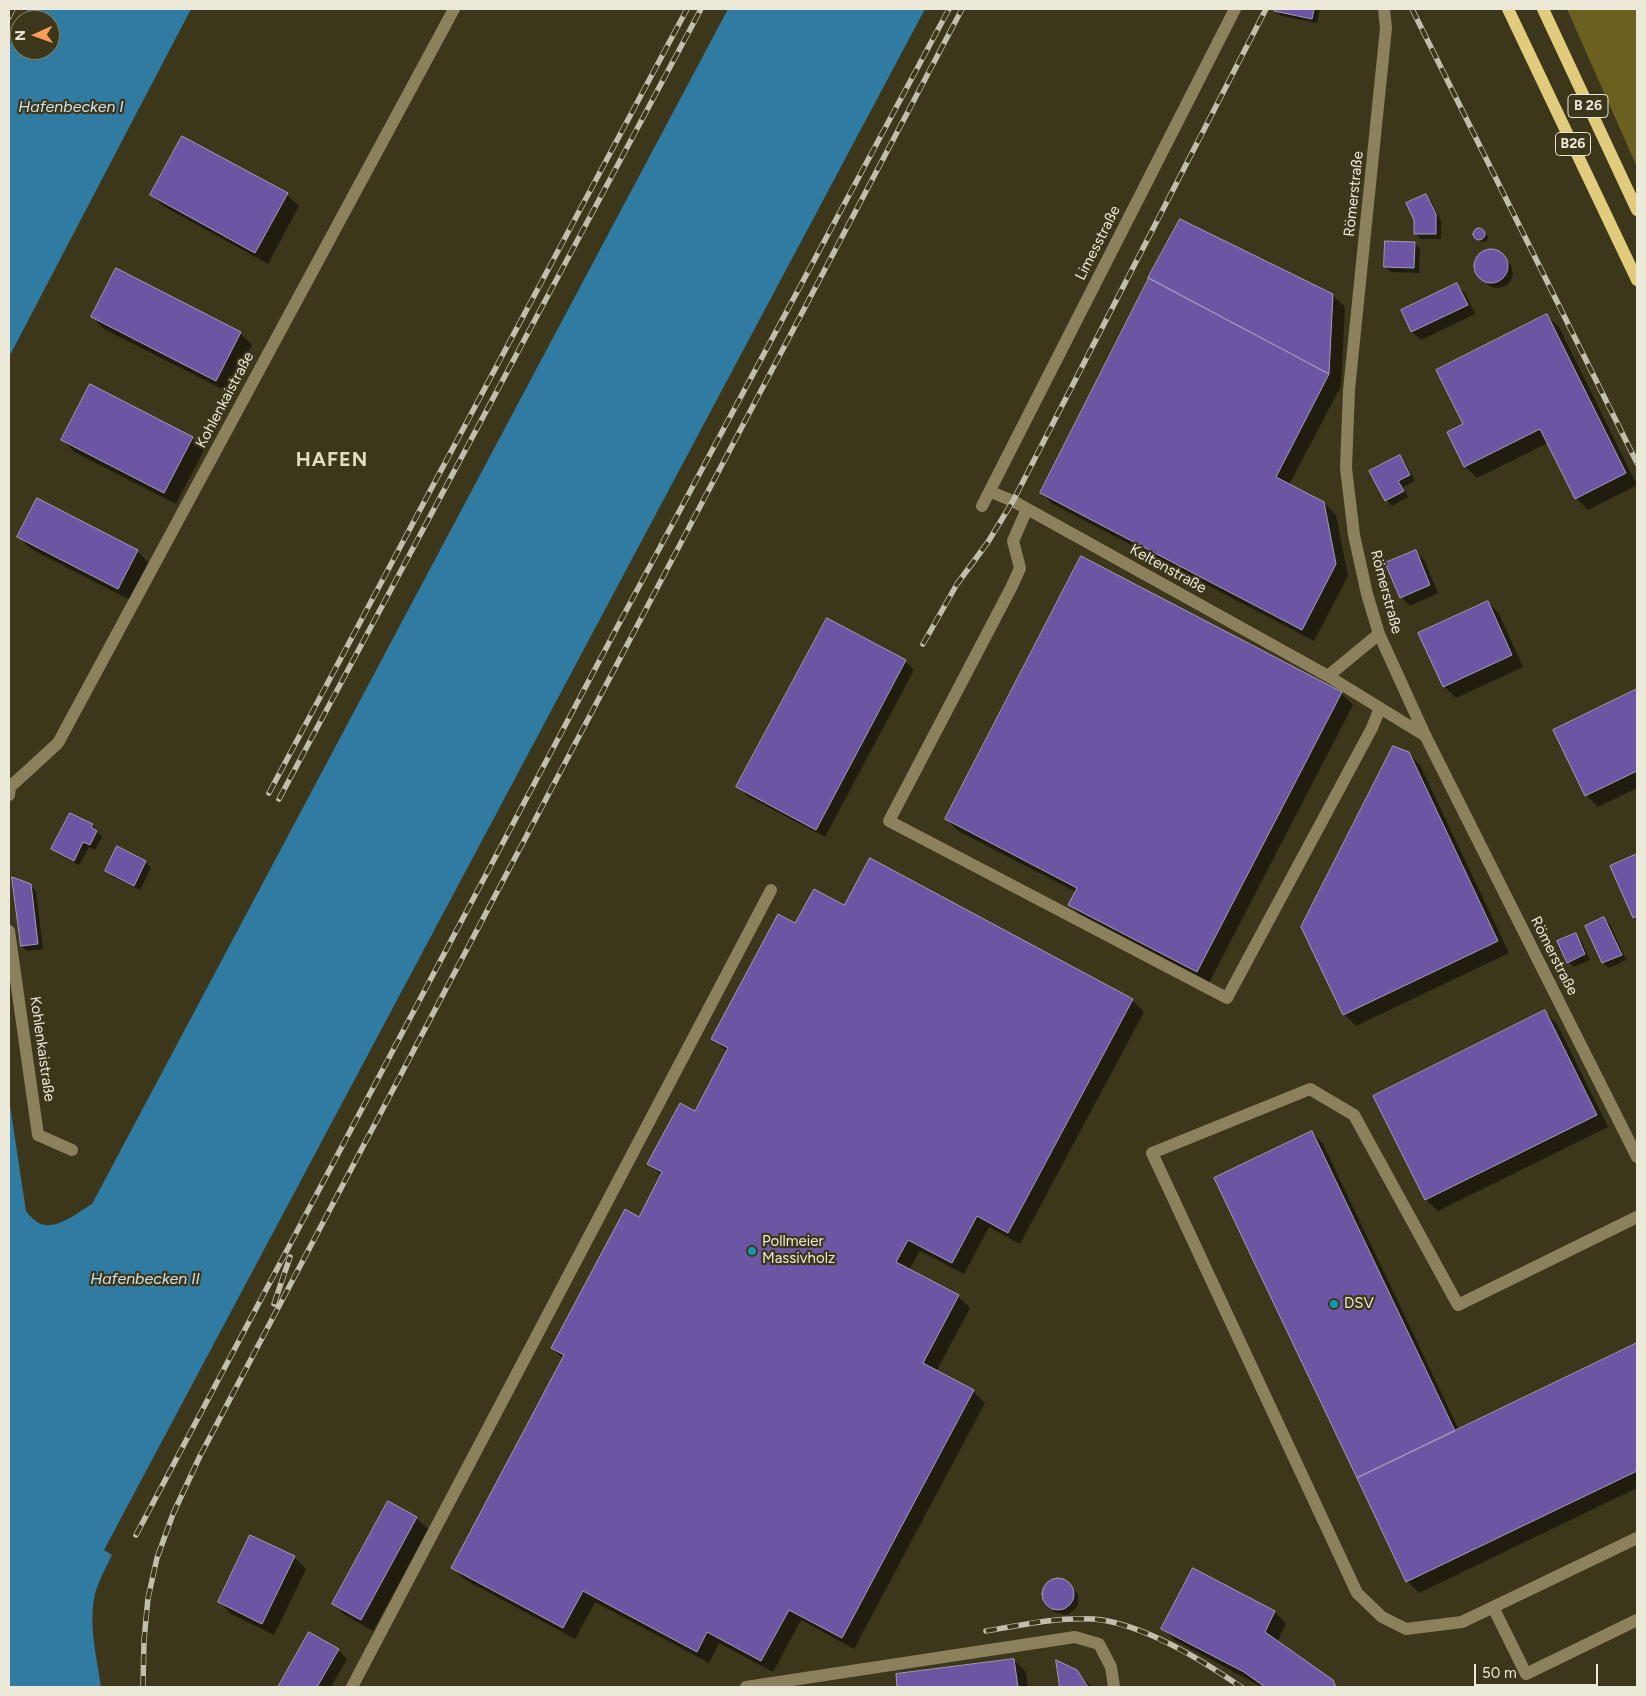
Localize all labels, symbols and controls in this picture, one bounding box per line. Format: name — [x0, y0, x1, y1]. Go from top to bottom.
north arrow — [10, 10, 60, 60]
text: N — [12, 30, 29, 41]
road number: B 26 — [1568, 94, 1608, 118]
water label: Hafenbecken I — [18, 97, 124, 117]
road number: B26 — [1556, 132, 1590, 156]
street label: Römerstraße — [1341, 150, 1367, 238]
street label: Limesstraße — [1072, 203, 1124, 283]
street label: Kohlenkaistraße — [192, 349, 258, 451]
district label: HAFEN — [295, 448, 369, 472]
street label: Keltenstraße — [1127, 541, 1209, 597]
street label: Römerstraße — [1366, 548, 1406, 636]
street label: Römerstraße — [1526, 914, 1582, 998]
street label: Kohlenkaistraße — [26, 995, 58, 1103]
place label: Pollmeier Massivholz — [762, 1233, 835, 1268]
marker: Pollmeier Massivholz — [746, 1245, 758, 1257]
water label: Hafenbecken II — [90, 1269, 200, 1289]
place label: DSV — [1344, 1295, 1374, 1313]
marker: DSV — [1328, 1298, 1340, 1310]
scale bar — [1476, 1654, 1600, 1686]
text: 50 m — [1482, 1664, 1517, 1682]

